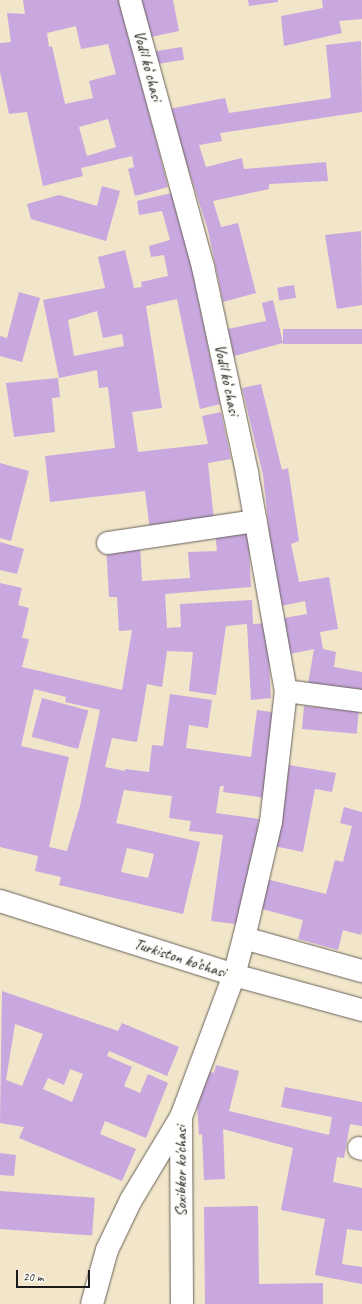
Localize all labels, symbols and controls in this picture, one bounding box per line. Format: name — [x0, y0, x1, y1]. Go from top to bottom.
street label: Vodil koʻchasi — [129, 29, 167, 103]
street label: Vodil koʻchasi — [210, 343, 244, 417]
street label: Turkiston ko’chasi — [131, 934, 229, 982]
street label: Soxibkor ko'chasi — [171, 1125, 191, 1217]
scale bar — [18, 1262, 92, 1288]
text: 20 m — [23, 1269, 43, 1285]

